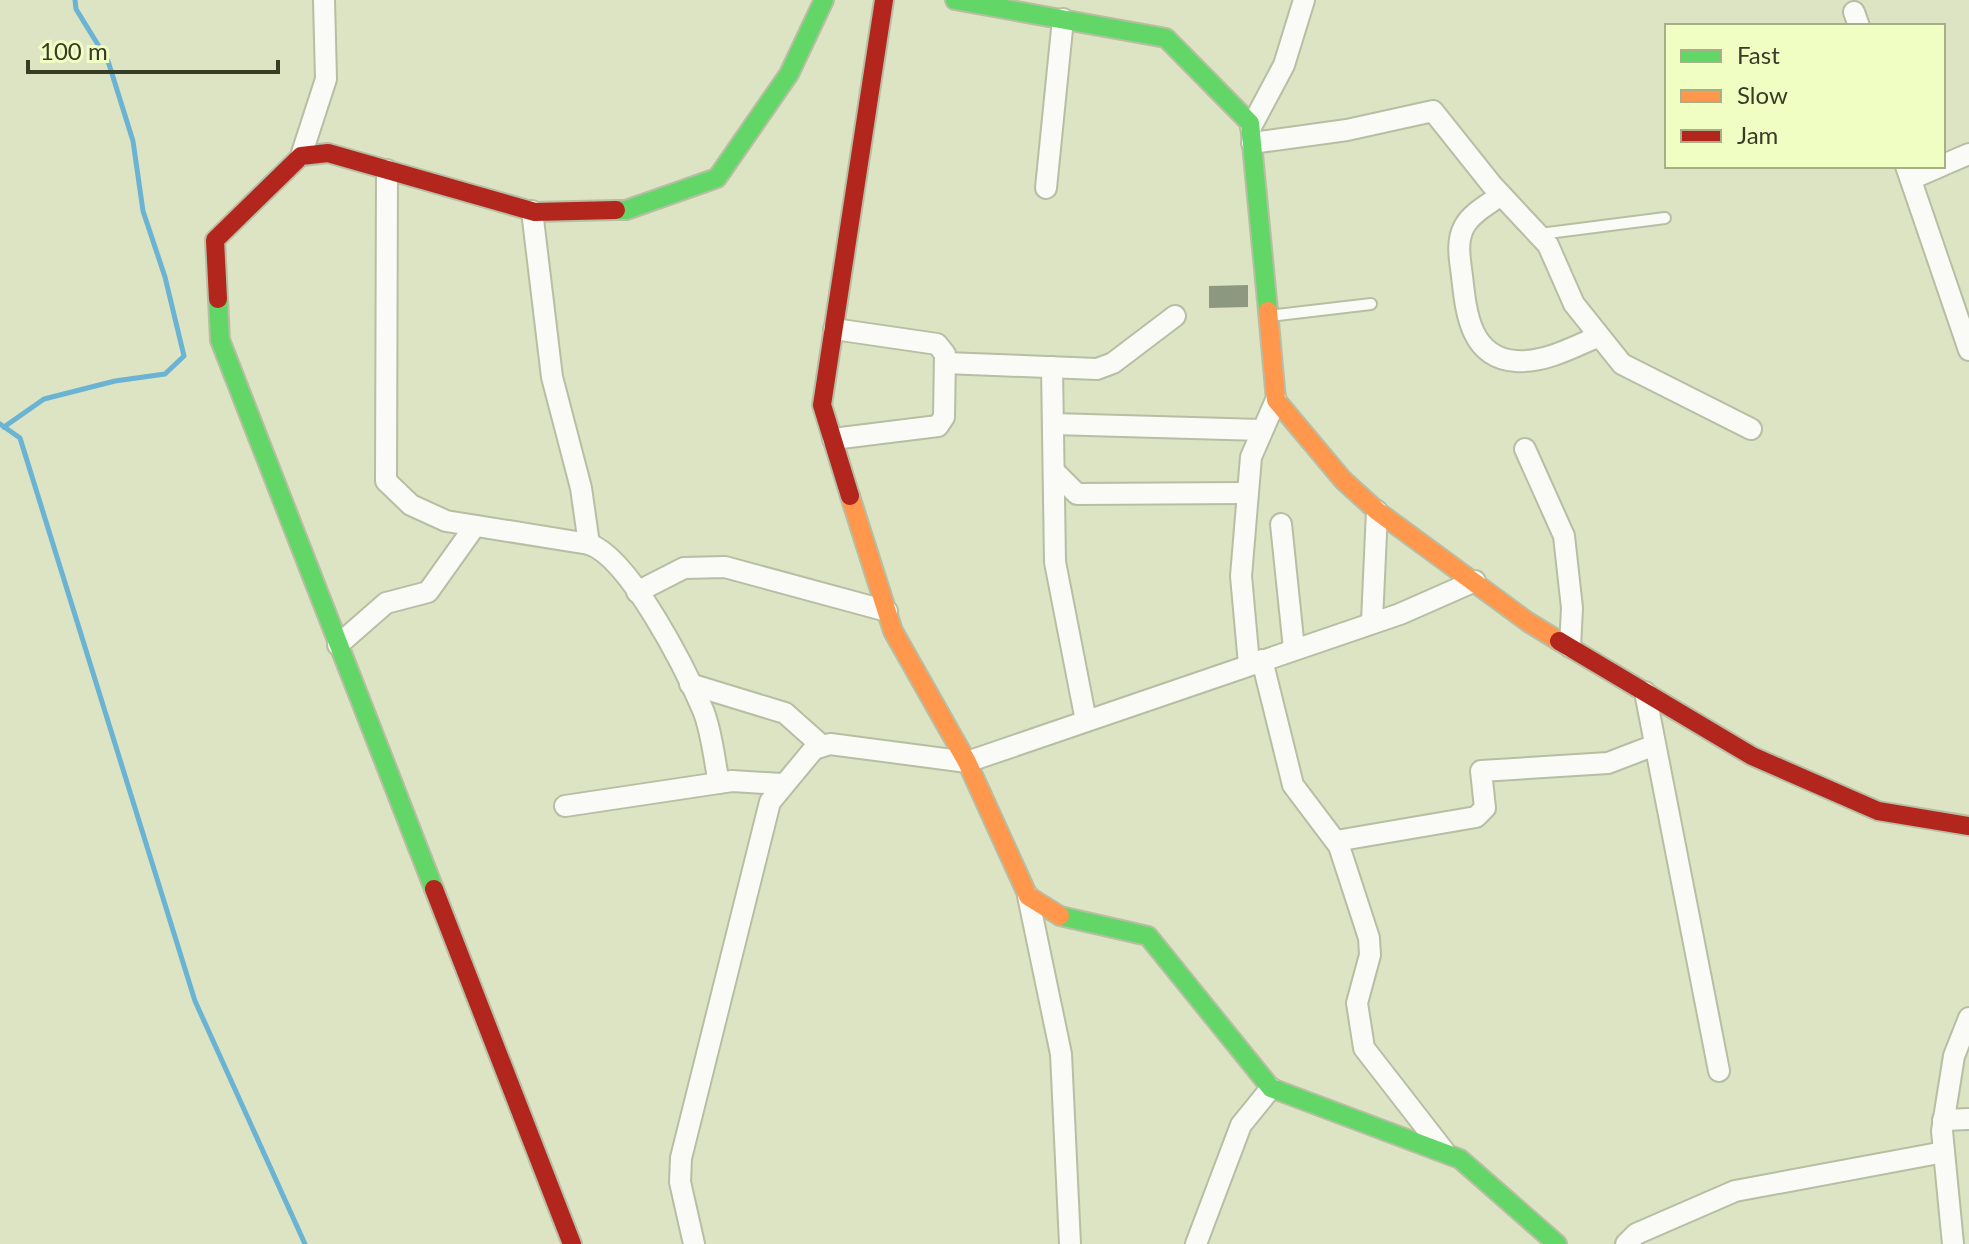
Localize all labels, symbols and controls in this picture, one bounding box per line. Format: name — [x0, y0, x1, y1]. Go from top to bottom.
scale bar — [28, 24, 278, 74]
legend — [1665, 24, 1945, 168]
text: 100 m — [40, 36, 108, 65]
text: Fast — [1737, 40, 1780, 69]
text: Slow — [1737, 80, 1788, 109]
text: Jam — [1737, 120, 1778, 149]

